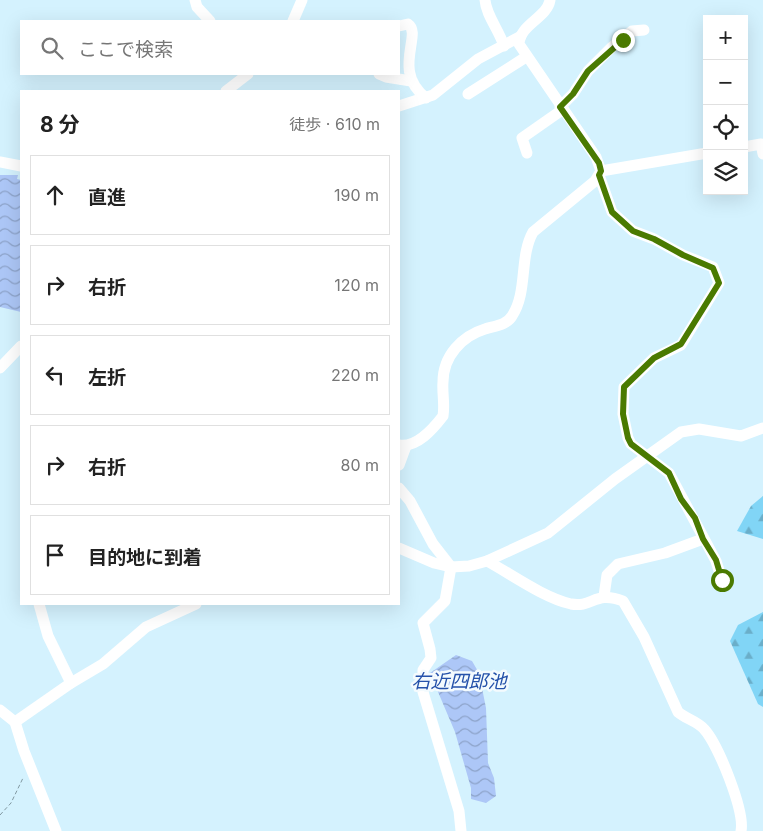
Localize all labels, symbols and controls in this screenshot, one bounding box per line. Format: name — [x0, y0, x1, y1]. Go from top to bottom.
map controls — [703, 15, 748, 195]
button: + — [703, 15, 748, 60]
search box — [20, 20, 400, 75]
route end — [612, 29, 635, 52]
icon: search — [38, 34, 66, 62]
text: ここで検索 — [78, 38, 173, 61]
button: − — [703, 60, 748, 105]
button: locate — [703, 105, 748, 150]
text: 8 分 — [40, 112, 80, 137]
text: 徒歩 · 610 m — [289, 114, 380, 134]
button: layers — [703, 150, 748, 195]
icon: ahead — [41, 181, 69, 209]
text: 190 m — [334, 185, 379, 205]
text: 直進 — [88, 186, 126, 209]
icon: right — [41, 271, 69, 299]
text: 120 m — [334, 275, 379, 295]
text: 右折 — [88, 276, 126, 299]
icon: left — [41, 361, 69, 389]
text: 220 m — [331, 365, 379, 385]
text: 左折 — [88, 366, 126, 389]
icon: right — [41, 451, 69, 479]
text: 80 m — [340, 455, 379, 475]
text: 右折 — [88, 456, 126, 479]
icon: arrive — [41, 541, 69, 569]
text: 目的地に到着 — [88, 546, 202, 569]
route start — [711, 569, 734, 592]
water label: 右近四郎池 — [411, 670, 508, 693]

